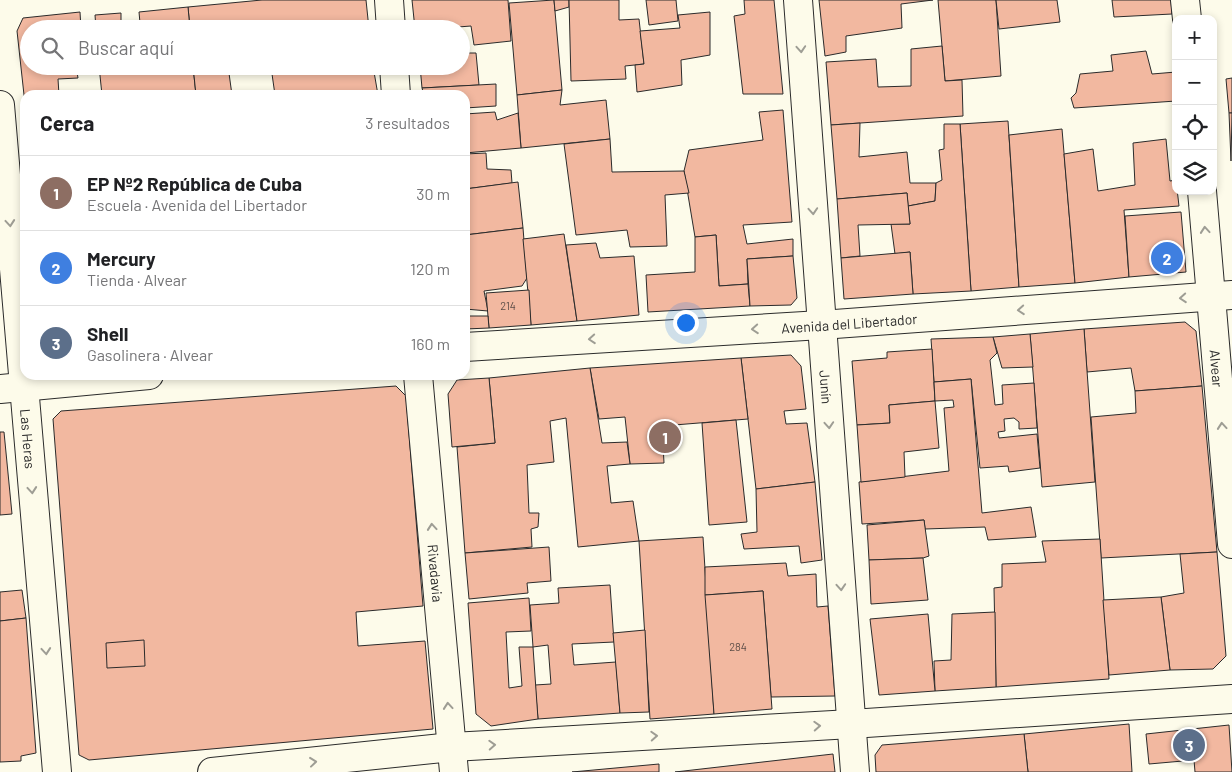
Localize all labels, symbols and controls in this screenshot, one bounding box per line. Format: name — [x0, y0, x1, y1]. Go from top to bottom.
map controls — [1172, 15, 1217, 195]
button: + — [1172, 15, 1217, 60]
search box — [20, 20, 470, 75]
icon: search — [38, 34, 66, 62]
text: Buscar aquí — [78, 36, 174, 59]
one-way arrow — [795, 45, 806, 53]
button: − — [1172, 60, 1217, 105]
button: locate — [1172, 105, 1217, 150]
text: Cerca — [40, 110, 94, 135]
text: 3 resultados — [365, 113, 450, 132]
button: layers — [1172, 150, 1217, 195]
text: EP Nº2 República de Cuba — [87, 172, 302, 195]
text: 1 — [53, 184, 59, 203]
text: 30 m — [416, 184, 450, 203]
text: Escuela · Avenida del Libertador — [87, 195, 307, 214]
one-way arrow — [807, 207, 818, 215]
one-way arrow — [4, 219, 15, 227]
one-way arrow — [1200, 226, 1211, 234]
pin: 2 — [1151, 239, 1183, 277]
text: Mercury — [87, 247, 156, 270]
text: 2 — [52, 259, 60, 278]
text: 120 m — [410, 259, 450, 278]
text: Tienda · Alvear — [87, 270, 187, 289]
one-way arrow — [1179, 293, 1187, 304]
house number: 214 — [500, 299, 516, 312]
one-way arrow — [1017, 305, 1025, 316]
street label: Avenida del Libertador — [781, 309, 918, 336]
your location — [673, 310, 699, 336]
text: Shell — [87, 322, 128, 345]
one-way arrow — [750, 324, 758, 335]
text: 3 — [52, 334, 60, 353]
text: 160 m — [411, 334, 450, 353]
one-way arrow — [588, 334, 596, 345]
text: Gasolinera · Alvear — [87, 345, 213, 364]
street label: Alvear — [1207, 349, 1227, 388]
street label: Junín — [817, 370, 836, 404]
street label: Las Heras — [17, 408, 40, 470]
pin: 1 — [649, 418, 681, 456]
one-way arrow — [823, 421, 834, 429]
one-way arrow — [1217, 422, 1228, 430]
one-way arrow — [26, 486, 37, 494]
one-way arrow — [427, 522, 438, 530]
street label: Rivadavia — [425, 544, 447, 603]
one-way arrow — [835, 583, 846, 591]
house number: 284 — [729, 640, 747, 653]
one-way arrow — [41, 648, 52, 656]
one-way arrow — [443, 702, 454, 710]
one-way arrow — [813, 721, 821, 732]
pin: 3 — [1173, 726, 1205, 764]
one-way arrow — [651, 730, 659, 741]
one-way arrow — [488, 740, 496, 751]
one-way arrow — [309, 757, 317, 768]

